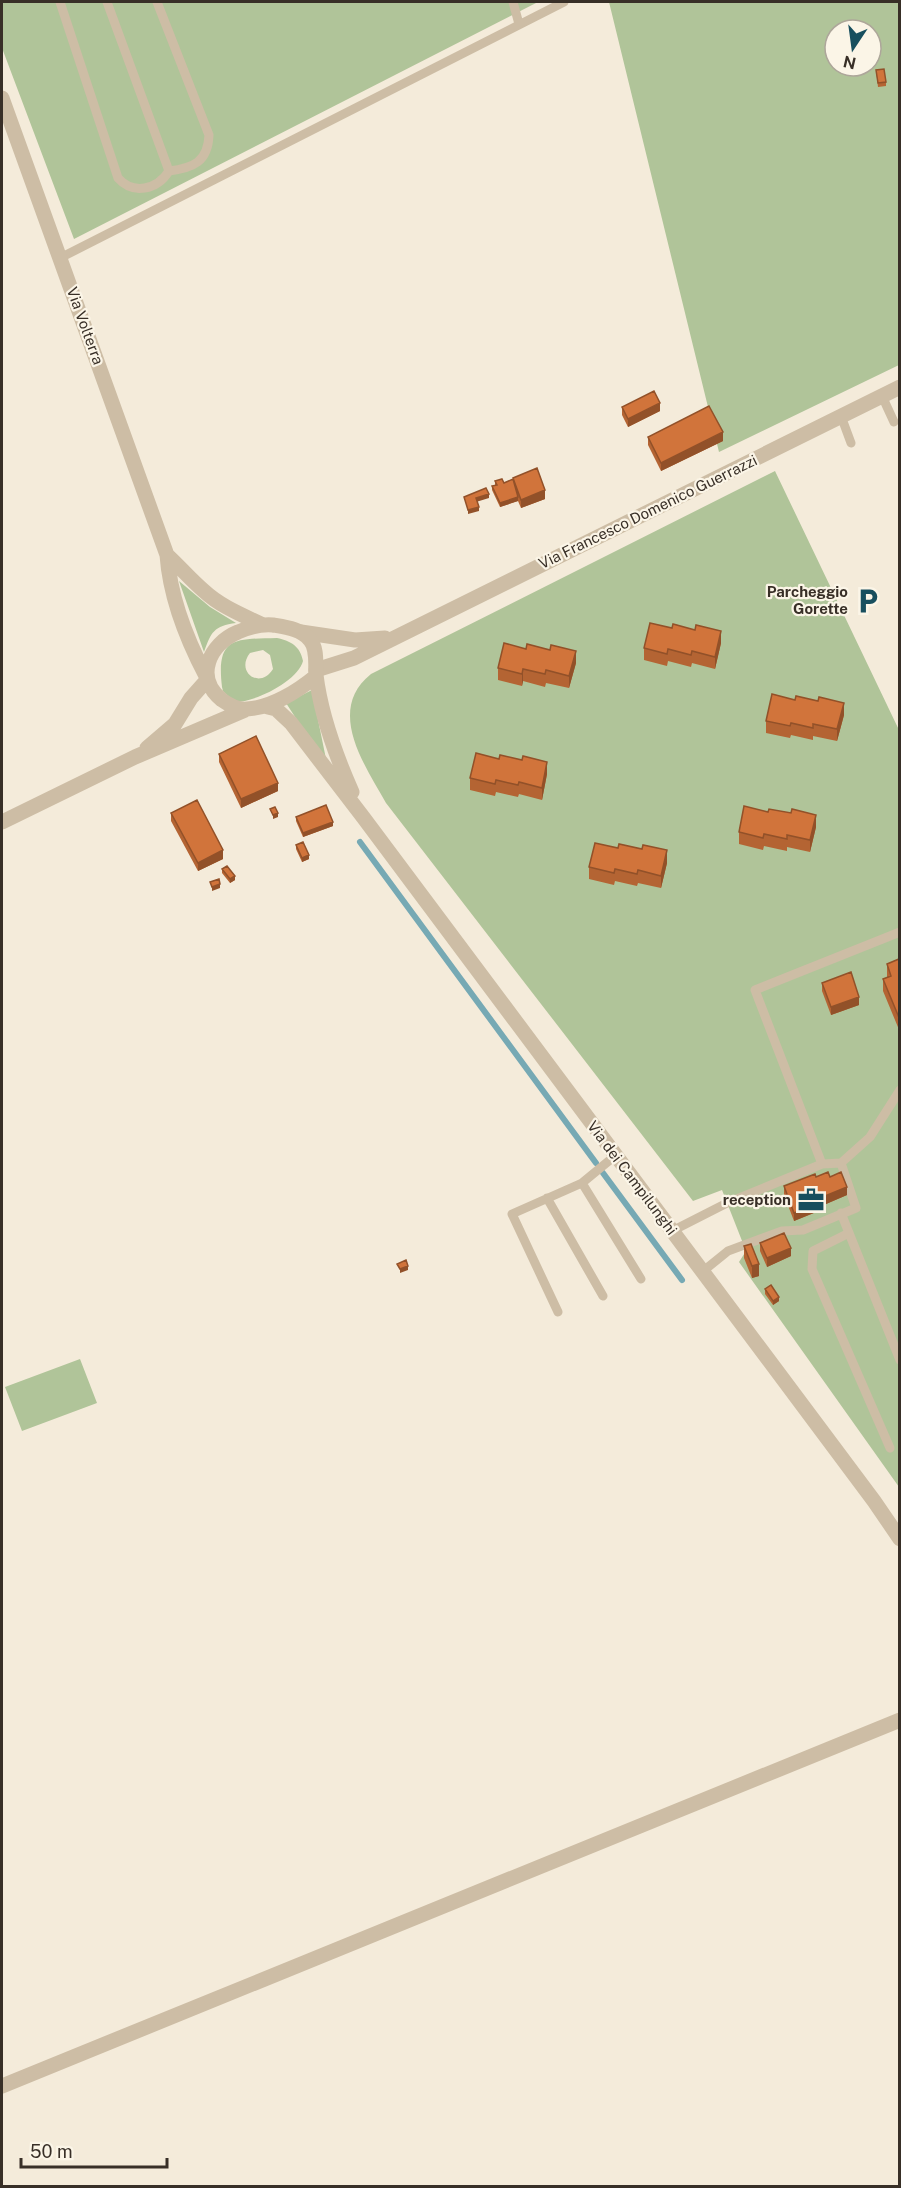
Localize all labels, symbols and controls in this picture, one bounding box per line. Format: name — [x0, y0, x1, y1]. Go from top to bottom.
north arrow — [823, 18, 883, 78]
text: N — [842, 51, 858, 73]
street label: Via Volterra — [64, 285, 107, 367]
street label: Via Francesco Domenico Guerrazzi — [536, 451, 760, 572]
place label: Parcheggio Gorette — [767, 583, 848, 617]
parking icon: Parcheggio Gorette — [853, 586, 883, 616]
street label: Via dei Campilunghi — [584, 1117, 681, 1238]
office icon: reception — [796, 1185, 826, 1215]
place label: reception — [723, 1191, 791, 1208]
scale bar — [21, 2131, 166, 2169]
text: 50 m — [30, 2141, 73, 2162]

